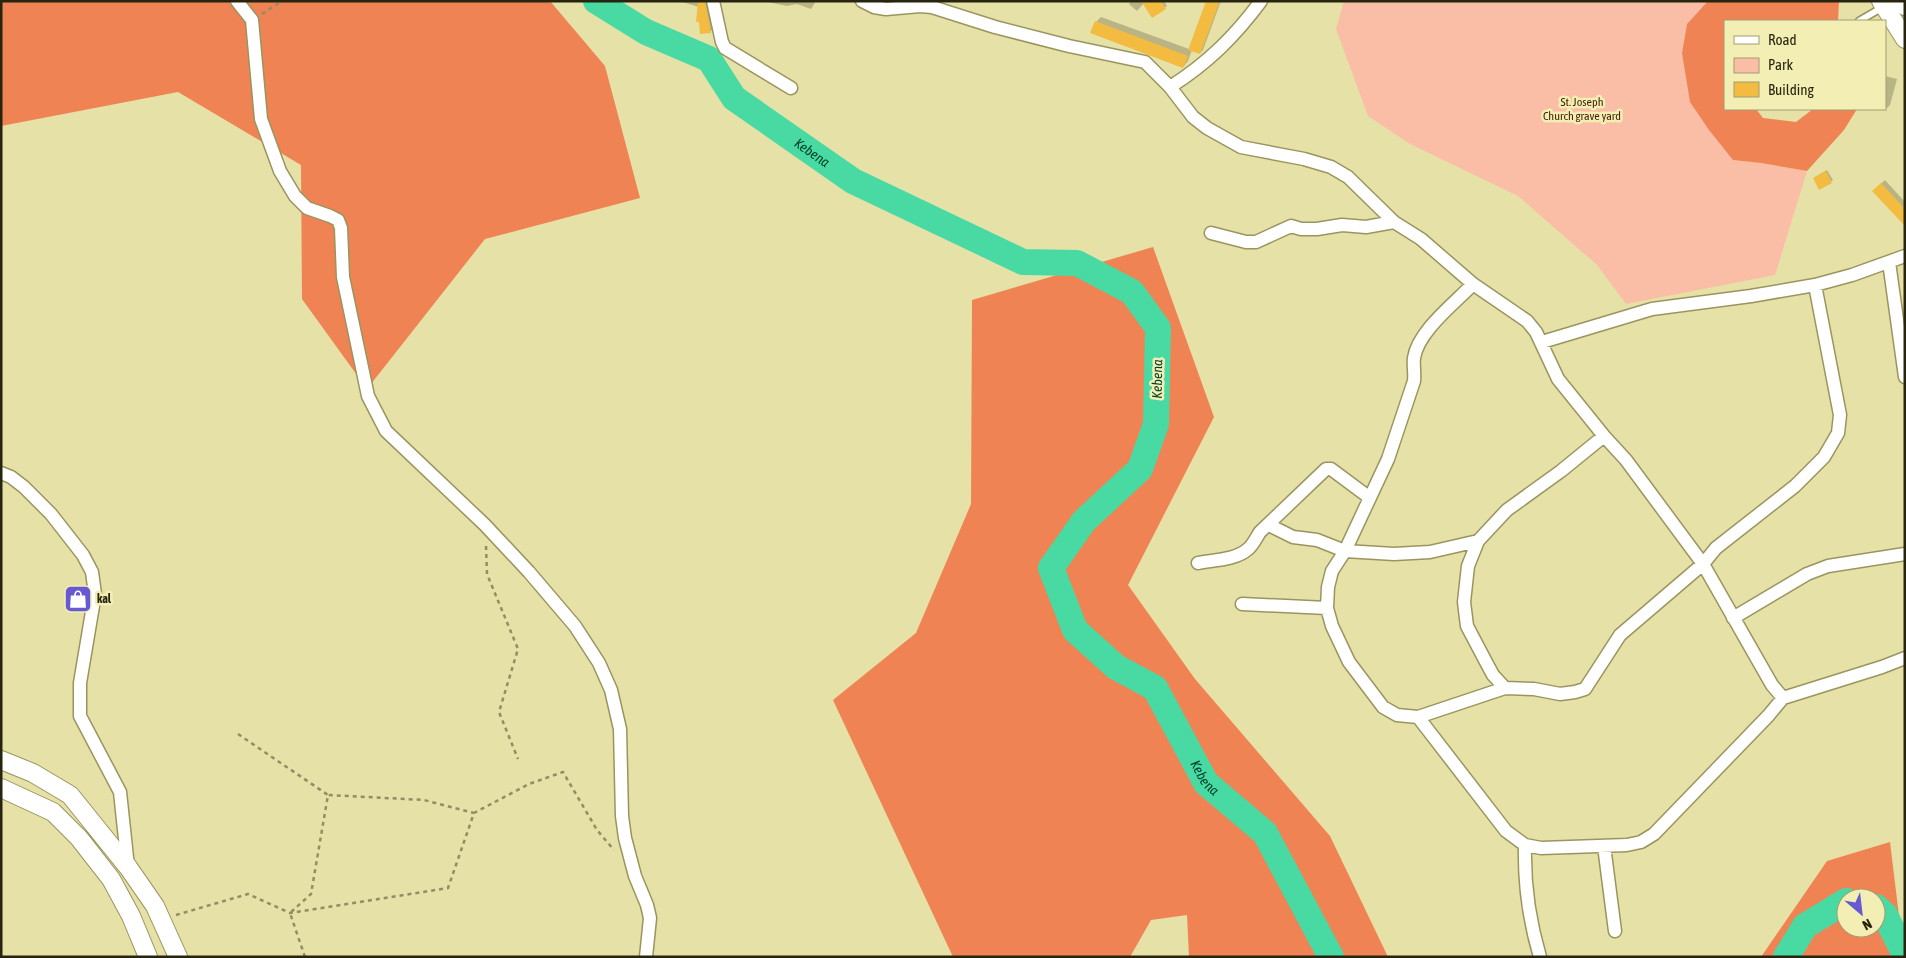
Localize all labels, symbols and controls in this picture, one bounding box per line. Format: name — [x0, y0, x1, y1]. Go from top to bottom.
legend — [1724, 20, 1886, 110]
text: Road — [1768, 31, 1797, 48]
text: Park — [1768, 56, 1793, 73]
text: Building — [1768, 81, 1814, 98]
park label: St. Joseph Church grave yard — [1543, 95, 1621, 123]
water label: Kebena — [791, 135, 833, 171]
water label: Kebena — [1149, 359, 1165, 399]
shop icon: kal — [63, 584, 93, 614]
place label: kal — [97, 592, 112, 606]
water label: Kebena — [1187, 757, 1223, 799]
north arrow — [1836, 888, 1886, 938]
text: N — [1860, 915, 1875, 933]

